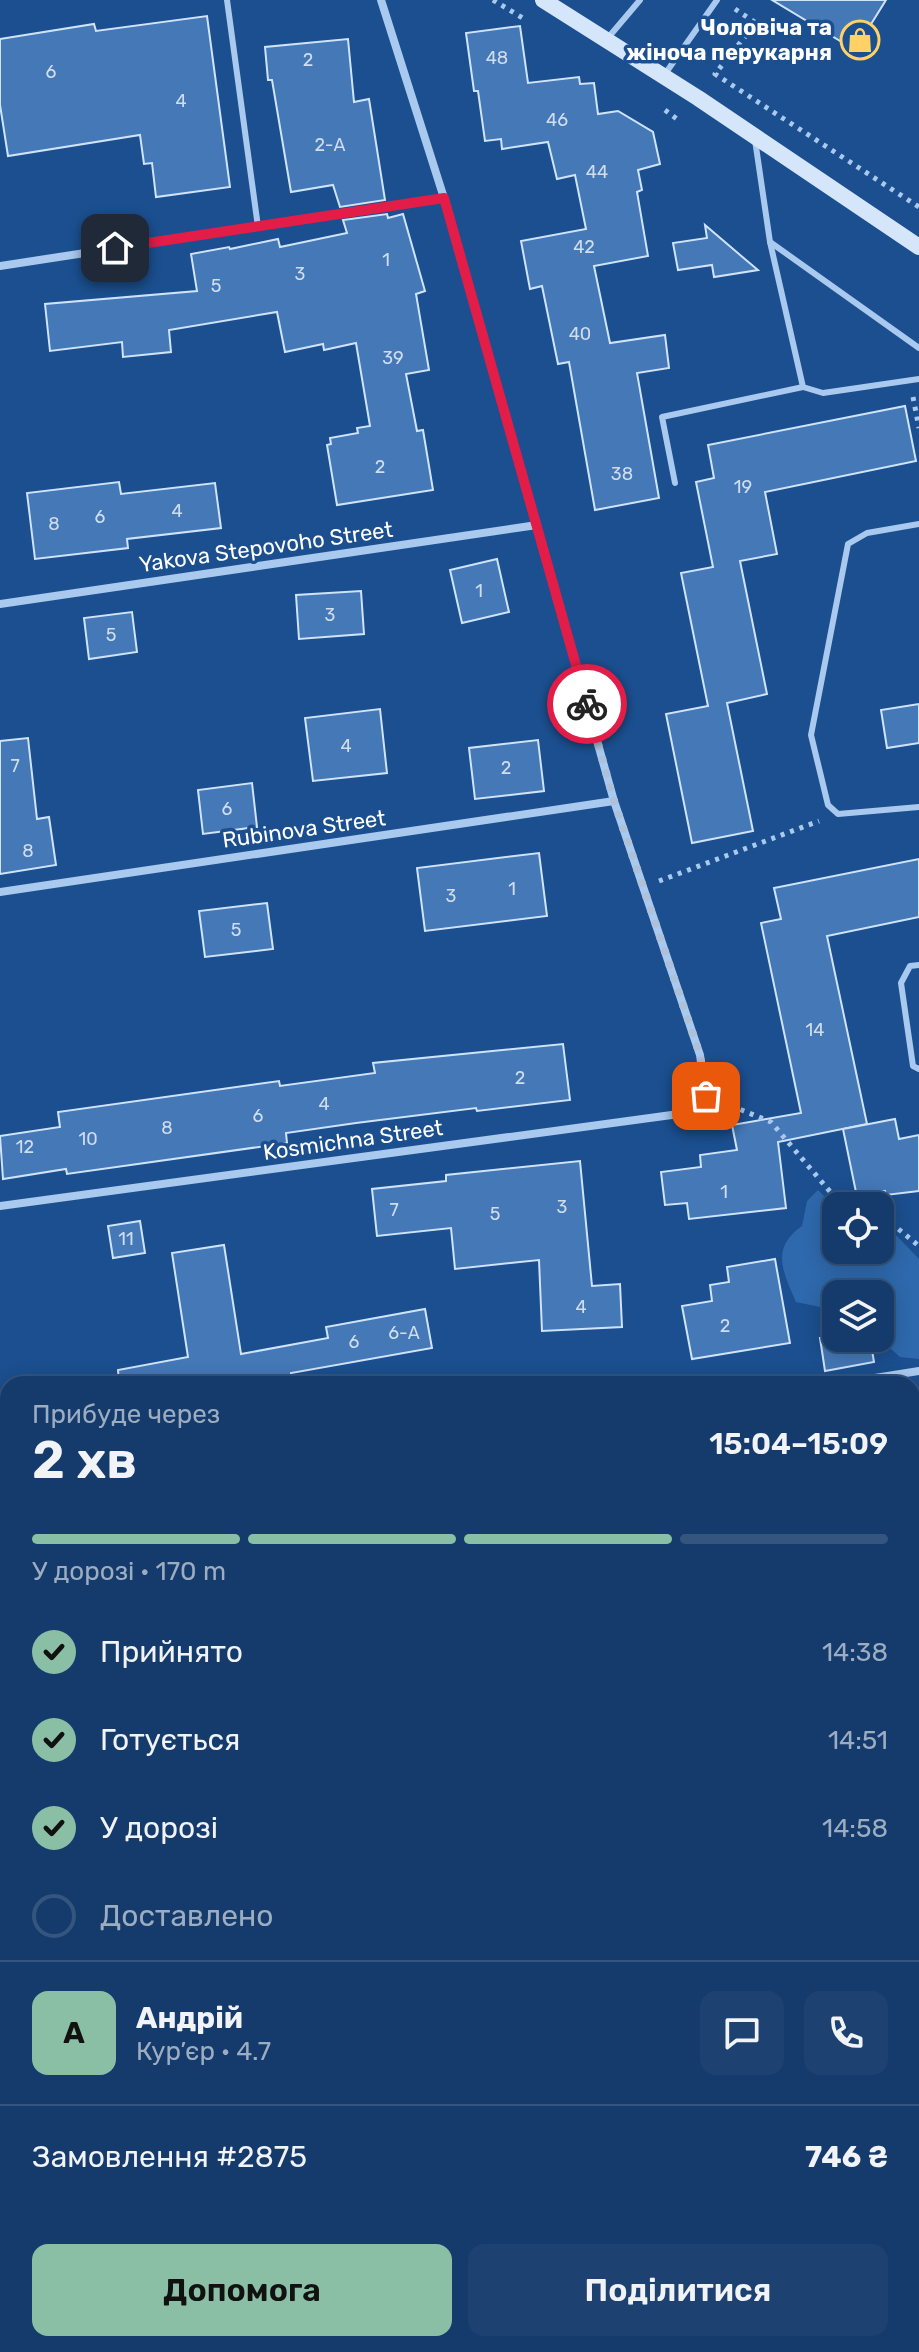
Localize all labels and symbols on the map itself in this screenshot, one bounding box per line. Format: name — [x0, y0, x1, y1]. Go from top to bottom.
place label: Чоловіча та жіноча перукарня — [626, 14, 832, 66]
shop icon: Чоловіча та жіноча перукарня — [839, 19, 881, 61]
house number: 48 — [486, 47, 508, 69]
house number: 2 — [303, 49, 313, 71]
house number: 6 — [46, 61, 57, 83]
house number: 4 — [175, 90, 187, 112]
house number: 46 — [546, 109, 568, 131]
house number: 2-А — [315, 134, 345, 156]
house number: 44 — [586, 161, 608, 183]
pin — [81, 214, 149, 282]
house number: 42 — [573, 236, 595, 258]
house number: 1 — [382, 249, 390, 271]
house number: 3 — [295, 263, 305, 285]
house number: 5 — [211, 275, 221, 297]
house number: 40 — [569, 323, 591, 345]
house number: 39 — [382, 347, 404, 369]
house number: 2 — [375, 456, 385, 478]
house number: 38 — [611, 463, 633, 485]
house number: 19 — [734, 476, 752, 498]
house number: 4 — [171, 500, 183, 522]
house number: 6 — [95, 506, 106, 528]
house number: 8 — [48, 513, 60, 535]
street label: Yakova Stepovoho Street — [137, 516, 395, 578]
house number: 1 — [475, 580, 483, 602]
house number: 3 — [325, 604, 335, 626]
house number: 5 — [106, 624, 116, 646]
courier — [547, 664, 627, 744]
house number: 4 — [340, 735, 352, 757]
house number: 7 — [10, 755, 20, 777]
house number: 2 — [501, 757, 511, 779]
house number: 6 — [222, 798, 233, 820]
street label: Rubinova Street — [221, 804, 388, 854]
house number: 8 — [22, 840, 34, 862]
house number: 1 — [508, 878, 516, 900]
house number: 3 — [446, 885, 456, 907]
house number: 5 — [231, 919, 241, 941]
house number: 14 — [806, 1019, 824, 1041]
pin — [672, 1062, 740, 1130]
house number: 2 — [515, 1067, 525, 1089]
house number: 4 — [318, 1093, 330, 1115]
house number: 6 — [253, 1105, 264, 1127]
street label: Kosmichna Street — [261, 1114, 445, 1166]
house number: 8 — [161, 1117, 173, 1139]
house number: 10 — [78, 1128, 98, 1150]
house number: 12 — [16, 1136, 34, 1158]
house number: 1 — [720, 1181, 728, 1203]
house number: 3 — [557, 1196, 567, 1218]
house number: 7 — [389, 1199, 399, 1221]
house number: 5 — [490, 1203, 500, 1225]
house number: 11 — [118, 1228, 134, 1250]
house number: 4 — [575, 1296, 587, 1318]
house number: 2 — [720, 1315, 730, 1337]
house number: 6-А — [388, 1322, 420, 1344]
house number: 6 — [349, 1331, 360, 1353]

